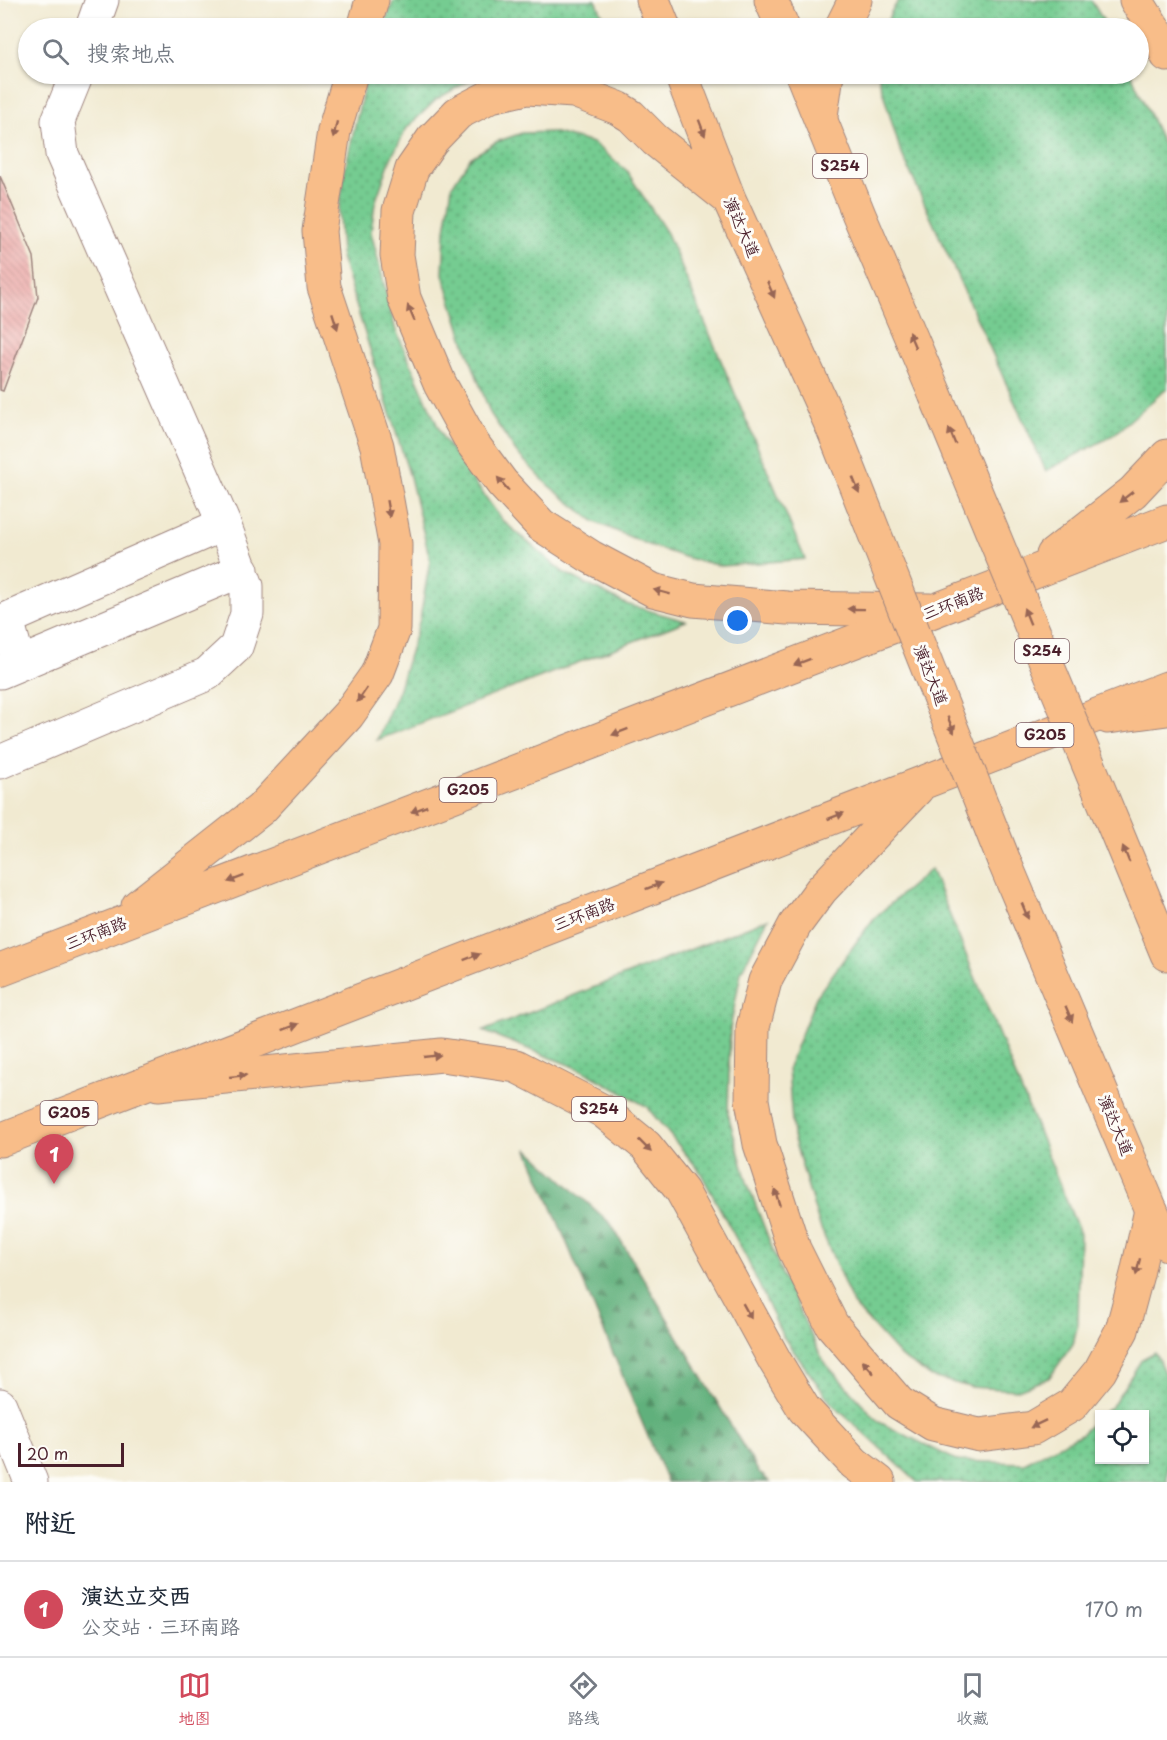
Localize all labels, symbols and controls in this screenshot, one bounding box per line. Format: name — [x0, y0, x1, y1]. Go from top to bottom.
search box — [18, 18, 1149, 84]
icon: search — [39, 35, 72, 68]
text: 搜索地点 — [87, 35, 175, 68]
one-way arrow — [698, 119, 707, 137]
one-way arrow — [330, 121, 340, 139]
road number: S254 — [813, 154, 867, 178]
street label: 演达大道 — [719, 192, 767, 261]
one-way arrow — [766, 282, 775, 299]
one-way arrow — [406, 304, 415, 322]
one-way arrow — [331, 312, 341, 330]
one-way arrow — [907, 331, 916, 349]
one-way arrow — [947, 426, 957, 444]
one-way arrow — [497, 476, 510, 491]
one-way arrow — [852, 476, 861, 494]
one-way arrow — [1118, 491, 1133, 503]
one-way arrow — [384, 499, 393, 518]
street label: 三环南路 — [918, 579, 987, 625]
one-way arrow — [653, 587, 671, 596]
one-way arrow — [846, 604, 865, 614]
your location — [723, 606, 752, 635]
one-way arrow — [1022, 607, 1031, 625]
road number: S254 — [1015, 639, 1069, 663]
street label: 演达大道 — [909, 640, 955, 709]
one-way arrow — [793, 657, 811, 667]
one-way arrow — [357, 687, 368, 703]
one-way arrow — [946, 716, 956, 734]
road number: G205 — [1016, 723, 1074, 747]
one-way arrow — [611, 727, 629, 737]
road number: G205 — [440, 778, 496, 802]
one-way arrow — [409, 804, 427, 814]
one-way arrow — [827, 811, 845, 820]
one-way arrow — [1121, 845, 1130, 863]
one-way arrow — [227, 874, 245, 884]
one-way arrow — [645, 881, 663, 891]
street label: 三环南路 — [549, 890, 618, 936]
one-way arrow — [1020, 902, 1030, 920]
street label: 三环南路 — [61, 909, 130, 955]
one-way arrow — [464, 952, 482, 962]
one-way arrow — [1064, 1006, 1074, 1024]
one-way arrow — [282, 1022, 300, 1032]
one-way arrow — [423, 1051, 442, 1061]
one-way arrow — [229, 1071, 248, 1081]
street label: 演达大道 — [1093, 1090, 1140, 1159]
road number: S254 — [572, 1097, 626, 1121]
road number: G205 — [40, 1101, 98, 1125]
pin: 1 — [34, 1134, 74, 1184]
one-way arrow — [637, 1138, 651, 1152]
one-way arrow — [772, 1188, 781, 1206]
one-way arrow — [1133, 1258, 1143, 1276]
one-way arrow — [742, 1303, 752, 1320]
one-way arrow — [862, 1360, 875, 1375]
map controls — [1095, 1410, 1149, 1464]
button: locate — [1095, 1410, 1149, 1464]
one-way arrow — [1029, 1420, 1046, 1429]
scale bar — [18, 1440, 124, 1468]
text: 20 m — [27, 1441, 68, 1465]
text: 附近 — [24, 1502, 76, 1541]
text: 演达立交西 — [81, 1578, 191, 1611]
text: 1 — [39, 1594, 48, 1624]
text: 170 m — [1085, 1594, 1143, 1624]
text: 公交站 · 三环南路 — [81, 1611, 240, 1641]
tab: 地图 — [178, 1669, 211, 1729]
tab: 路线 — [567, 1669, 600, 1729]
tab: 收藏 — [956, 1669, 989, 1729]

